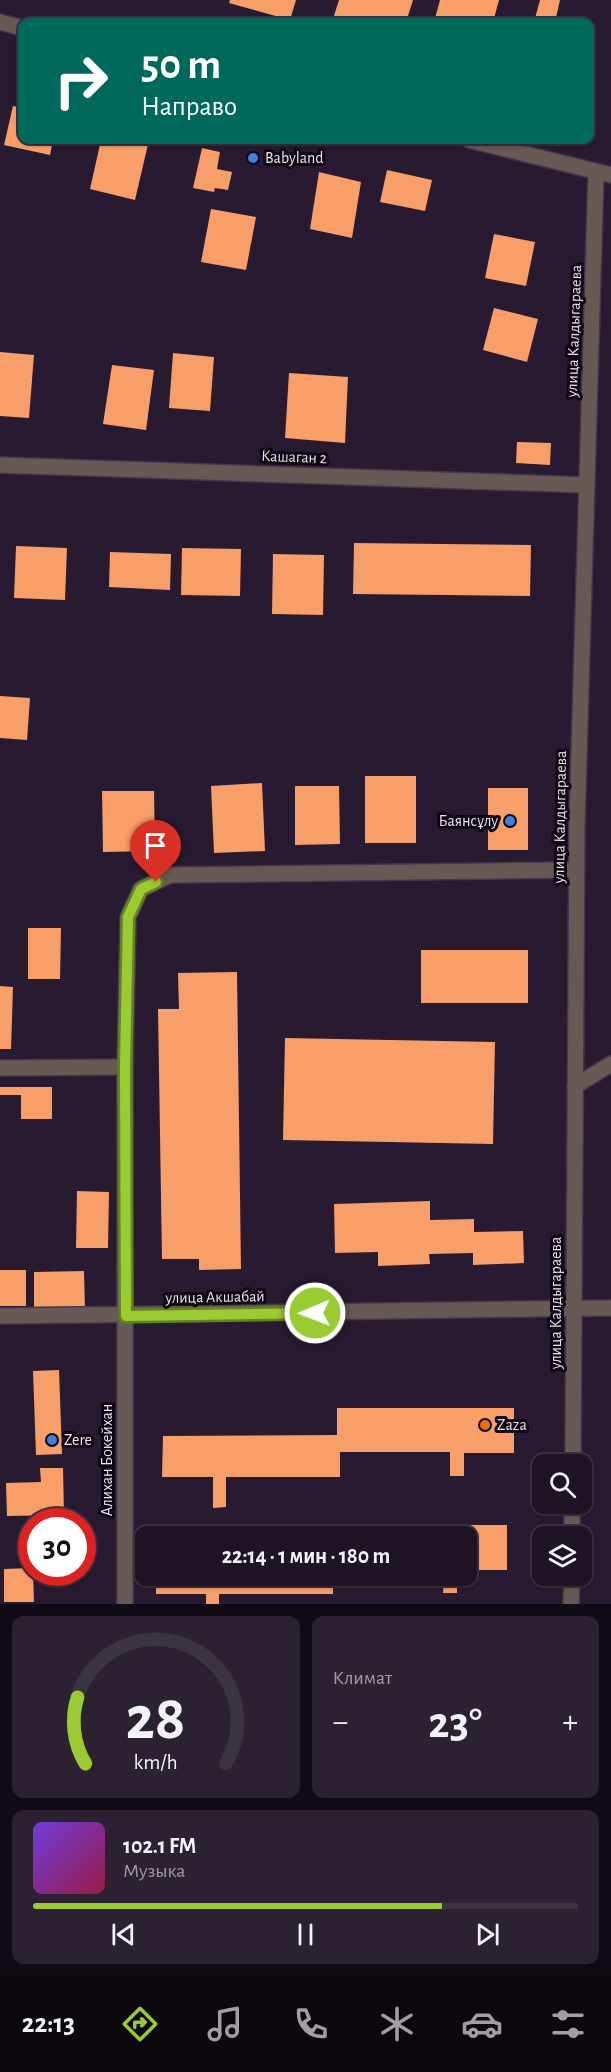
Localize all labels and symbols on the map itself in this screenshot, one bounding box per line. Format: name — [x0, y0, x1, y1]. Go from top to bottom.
place label: Babyland — [265, 150, 324, 167]
marker: Babyland — [246, 151, 260, 165]
street label: улица Калдыгараева — [564, 264, 585, 399]
street label: Кашаган 2 — [261, 448, 327, 466]
street label: улица Калдыгараева — [551, 751, 570, 884]
place label: Баянсұлу — [438, 813, 498, 830]
marker: Баянсұлу — [503, 814, 517, 828]
pin — [130, 820, 181, 882]
street label: улица Калдыгараева — [548, 1237, 565, 1370]
position arrow — [283, 1281, 347, 1345]
street label: улица Акшабай — [164, 1288, 265, 1307]
street label: Алихан Бокейхан — [99, 1404, 115, 1516]
place label: Zaza — [497, 1417, 527, 1433]
marker: Zaza — [478, 1418, 492, 1432]
place label: Zere — [64, 1432, 92, 1448]
marker: Zere — [45, 1433, 59, 1447]
speed limit sign: 30 — [18, 1508, 96, 1586]

